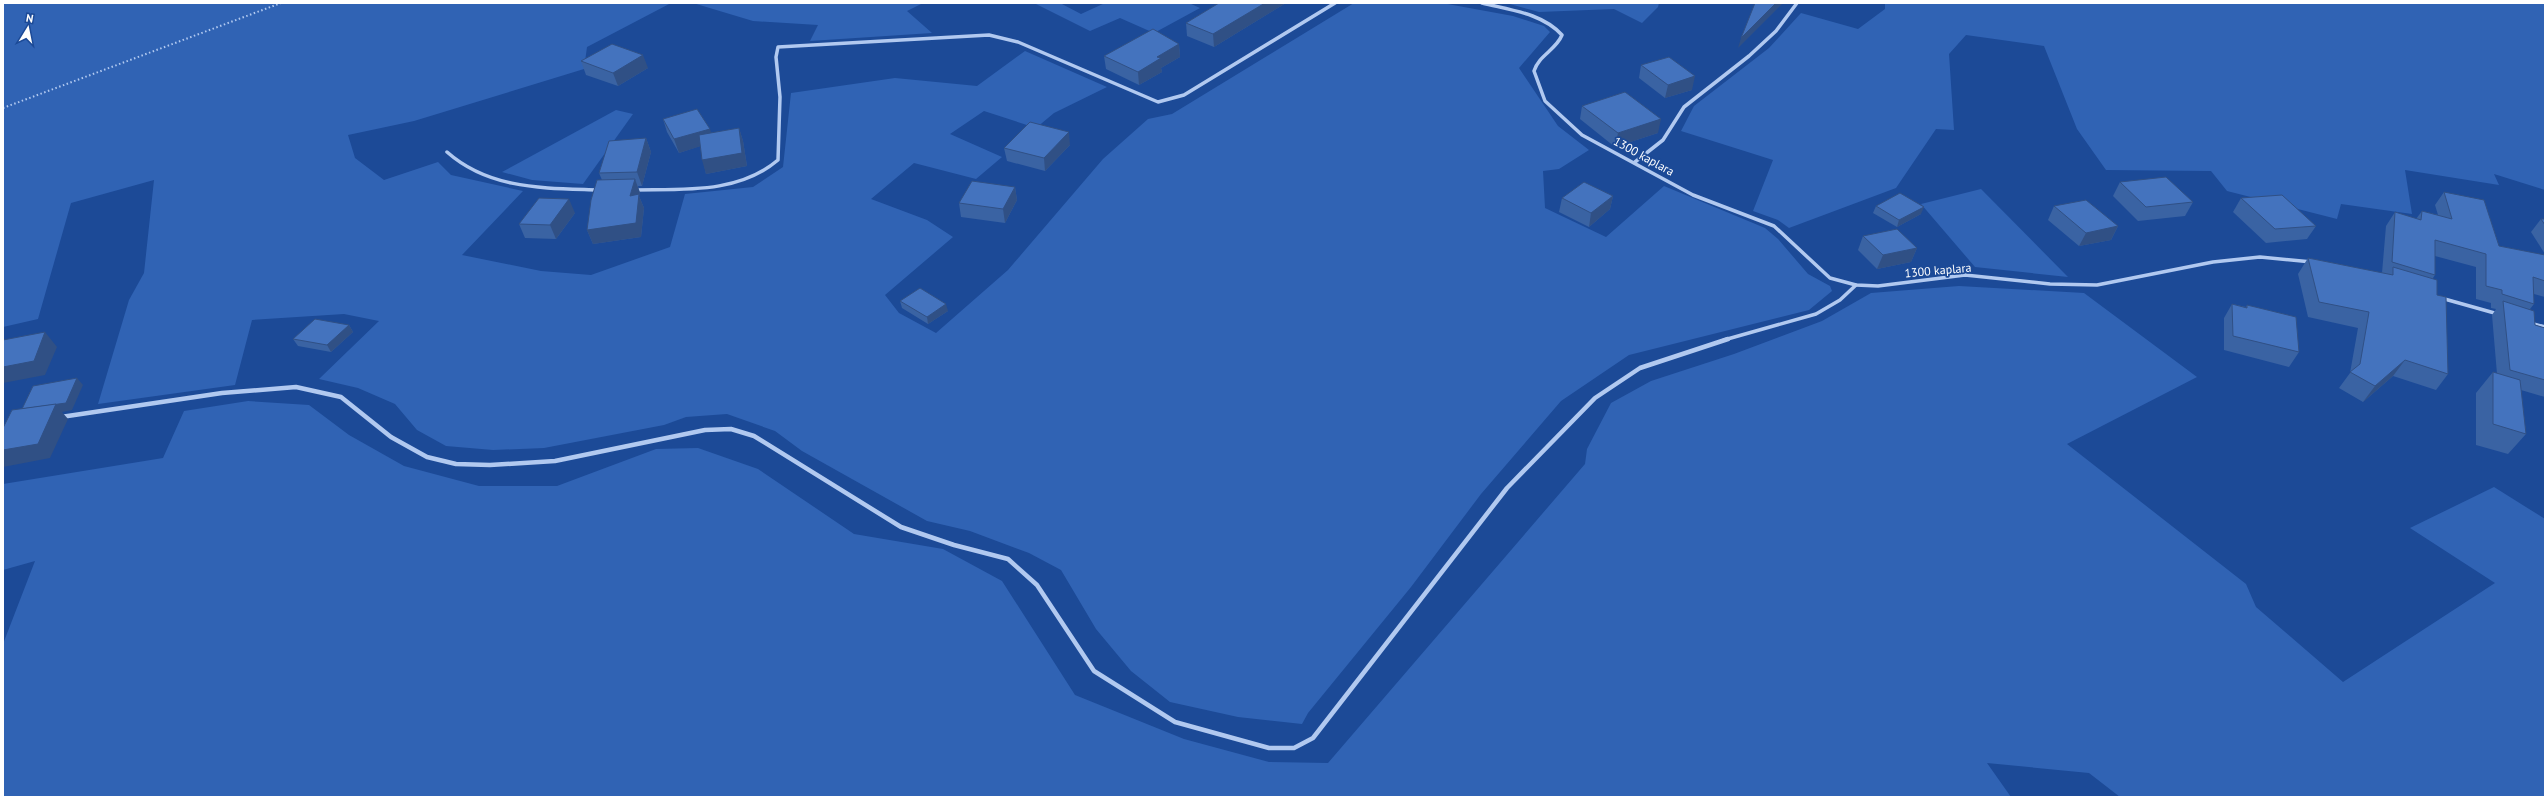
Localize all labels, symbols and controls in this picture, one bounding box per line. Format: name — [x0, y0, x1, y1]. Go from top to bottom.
north arrow — [8, 8, 48, 48]
text: N — [25, 11, 35, 26]
street label: 1300 kaplara — [1611, 133, 1677, 179]
street label: 1300 kaplara — [1904, 260, 1972, 280]

